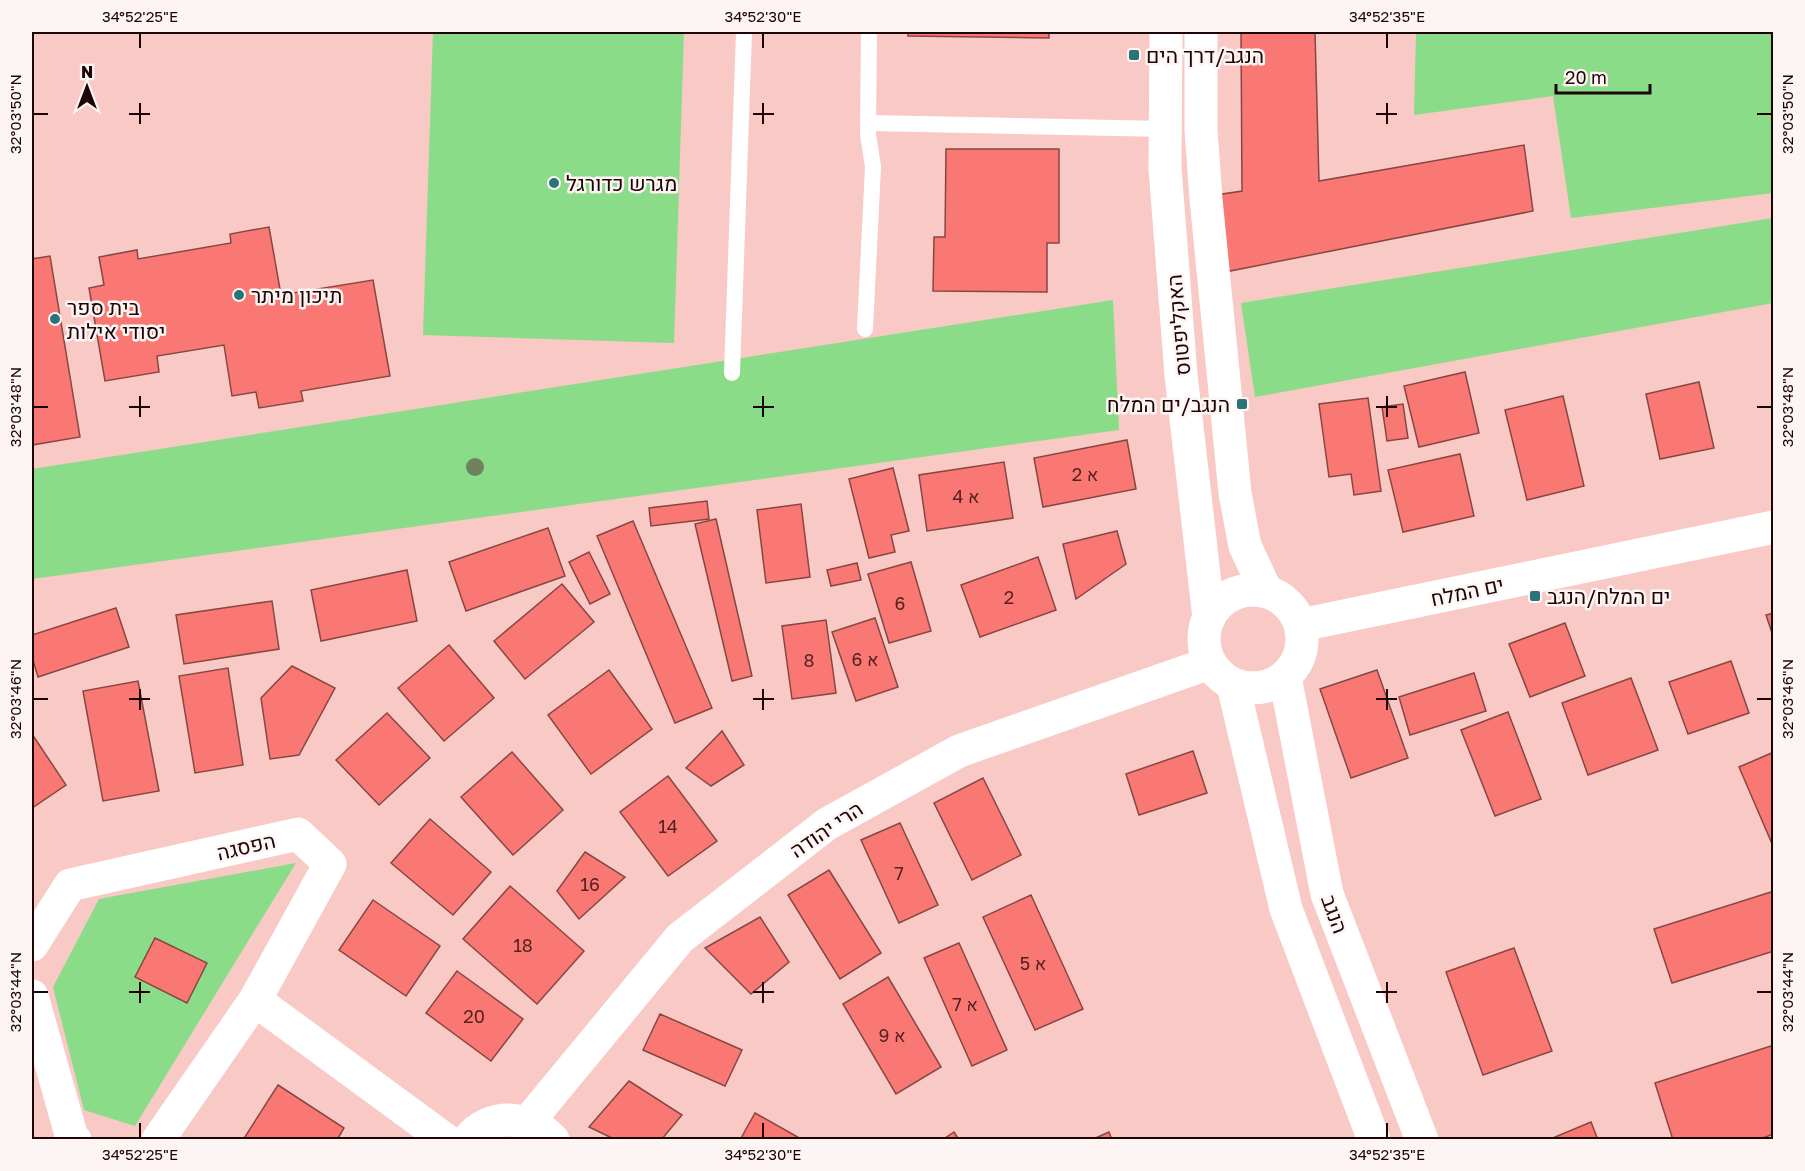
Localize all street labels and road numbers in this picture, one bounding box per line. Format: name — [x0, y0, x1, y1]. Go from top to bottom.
street label: האקליפטוס — [1161, 273, 1195, 377]
street label: ים המלח — [1428, 571, 1506, 611]
street label: הרי יהודה — [785, 795, 867, 863]
street label: הפסגה — [214, 827, 278, 865]
street label: הנגב — [1316, 891, 1354, 937]

